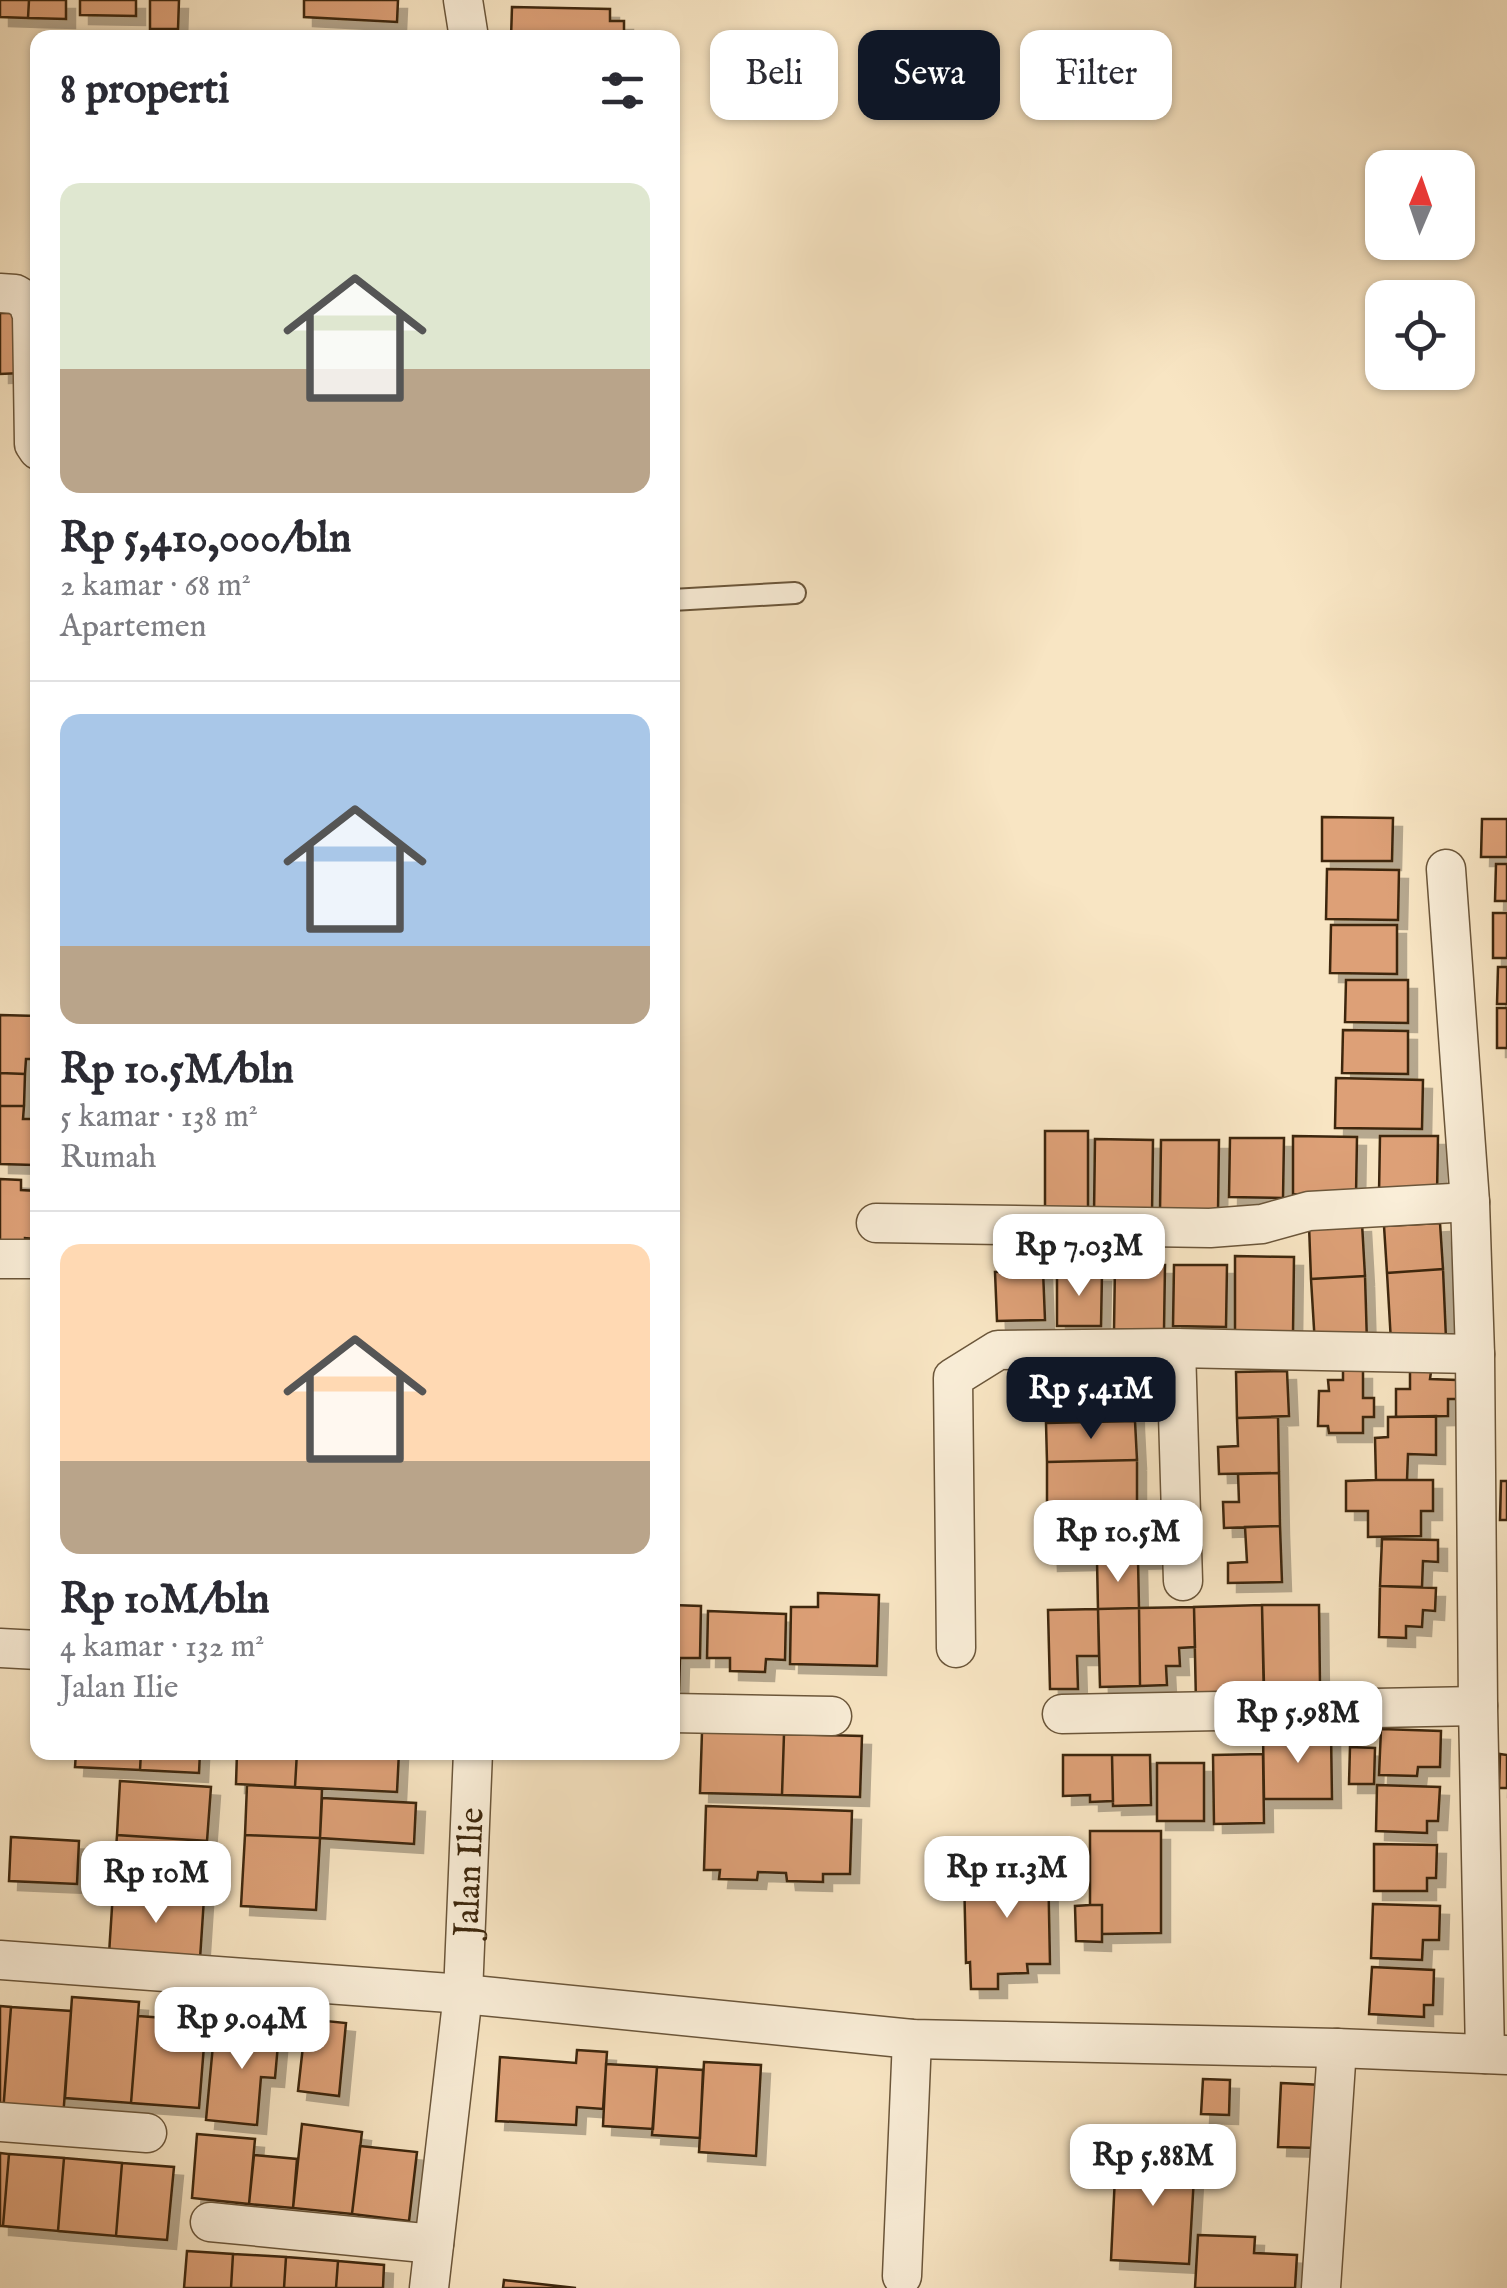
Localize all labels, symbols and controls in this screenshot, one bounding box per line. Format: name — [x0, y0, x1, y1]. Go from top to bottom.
chip: Beli — [710, 30, 838, 120]
chip: Sewa — [858, 30, 1000, 120]
chip: Filter — [1020, 30, 1172, 120]
icon: filters — [595, 63, 650, 118]
text: 8 properti — [60, 64, 229, 117]
north arrow — [1365, 150, 1475, 260]
map controls — [1365, 150, 1475, 390]
icon: home — [265, 248, 445, 428]
button: locate — [1365, 280, 1475, 390]
text: Rp 5,410,000/bln — [60, 513, 351, 566]
text: 2 kamar · 68 m² — [60, 566, 251, 607]
text: Apartemen — [60, 607, 207, 648]
icon: home — [265, 779, 445, 959]
text: Rp 10.5M/bln — [60, 1044, 294, 1097]
text: 5 kamar · 138 m² — [60, 1097, 258, 1138]
text: Rumah — [60, 1138, 156, 1179]
pin: Rp 7.03M — [976, 1214, 1182, 1299]
text: Rp 7.03M — [1015, 1226, 1143, 1267]
icon: home — [265, 1309, 445, 1489]
pin: Rp 5.41M — [988, 1357, 1194, 1442]
text: Rp 5.41M — [1029, 1369, 1153, 1410]
pin: Rp 10.5M — [1015, 1500, 1221, 1585]
text: Rp 10.5M — [1056, 1512, 1180, 1553]
text: Rp 10M/bln — [60, 1574, 270, 1627]
text: 4 kamar · 132 m² — [60, 1627, 264, 1668]
text: Jalan Ilie — [60, 1668, 178, 1709]
pin: Rp 5.98M — [1195, 1681, 1401, 1766]
text: Rp 5.98M — [1236, 1693, 1360, 1734]
street label: Jalan Ilie — [445, 1807, 496, 1942]
pin: Rp 11.3M — [904, 1836, 1110, 1921]
pin: Rp 10M — [75, 1841, 237, 1926]
text: Rp 11.3M — [946, 1848, 1068, 1889]
text: Rp 10M — [103, 1853, 209, 1894]
pin: Rp 9.04M — [139, 1987, 345, 2072]
text: Rp 9.04M — [177, 1999, 307, 2040]
pin: Rp 5.88M — [1050, 2124, 1256, 2209]
text: Rp 5.88M — [1092, 2136, 1214, 2177]

